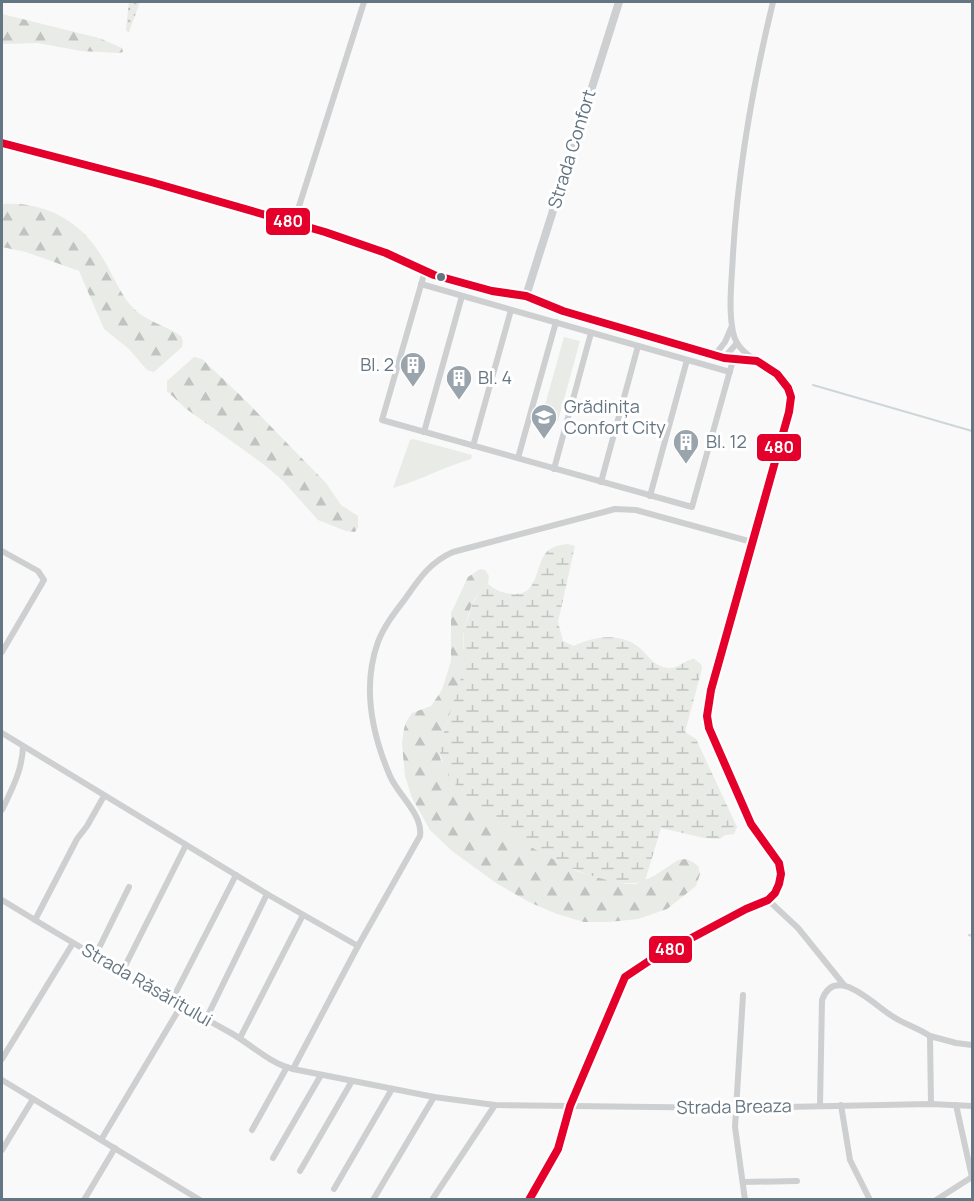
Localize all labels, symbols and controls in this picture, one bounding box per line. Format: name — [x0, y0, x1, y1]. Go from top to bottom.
street label: Strada Confort — [542, 86, 601, 211]
line badge: 480 — [265, 207, 311, 236]
text: 480 — [273, 210, 303, 232]
unlabelled marker — [435, 271, 447, 283]
building icon: Bl. 2 — [398, 350, 428, 388]
place label: Bl. 2 — [360, 352, 394, 376]
building icon: Bl. 4 — [444, 363, 474, 401]
place label: Bl. 4 — [478, 365, 512, 389]
place label: Grădinița Confort City — [564, 394, 666, 439]
school or university icon: Grădinița Confort City — [529, 402, 559, 440]
building icon: Bl. 12 — [671, 427, 701, 465]
place label: Bl. 12 — [706, 429, 747, 453]
line badge: 480 — [756, 433, 802, 462]
text: 480 — [764, 436, 794, 458]
line badge: 480 — [648, 935, 693, 964]
street label: Strada Răsăritului — [78, 937, 217, 1031]
text: 480 — [655, 938, 685, 960]
street label: Strada Breaza — [676, 1093, 792, 1119]

